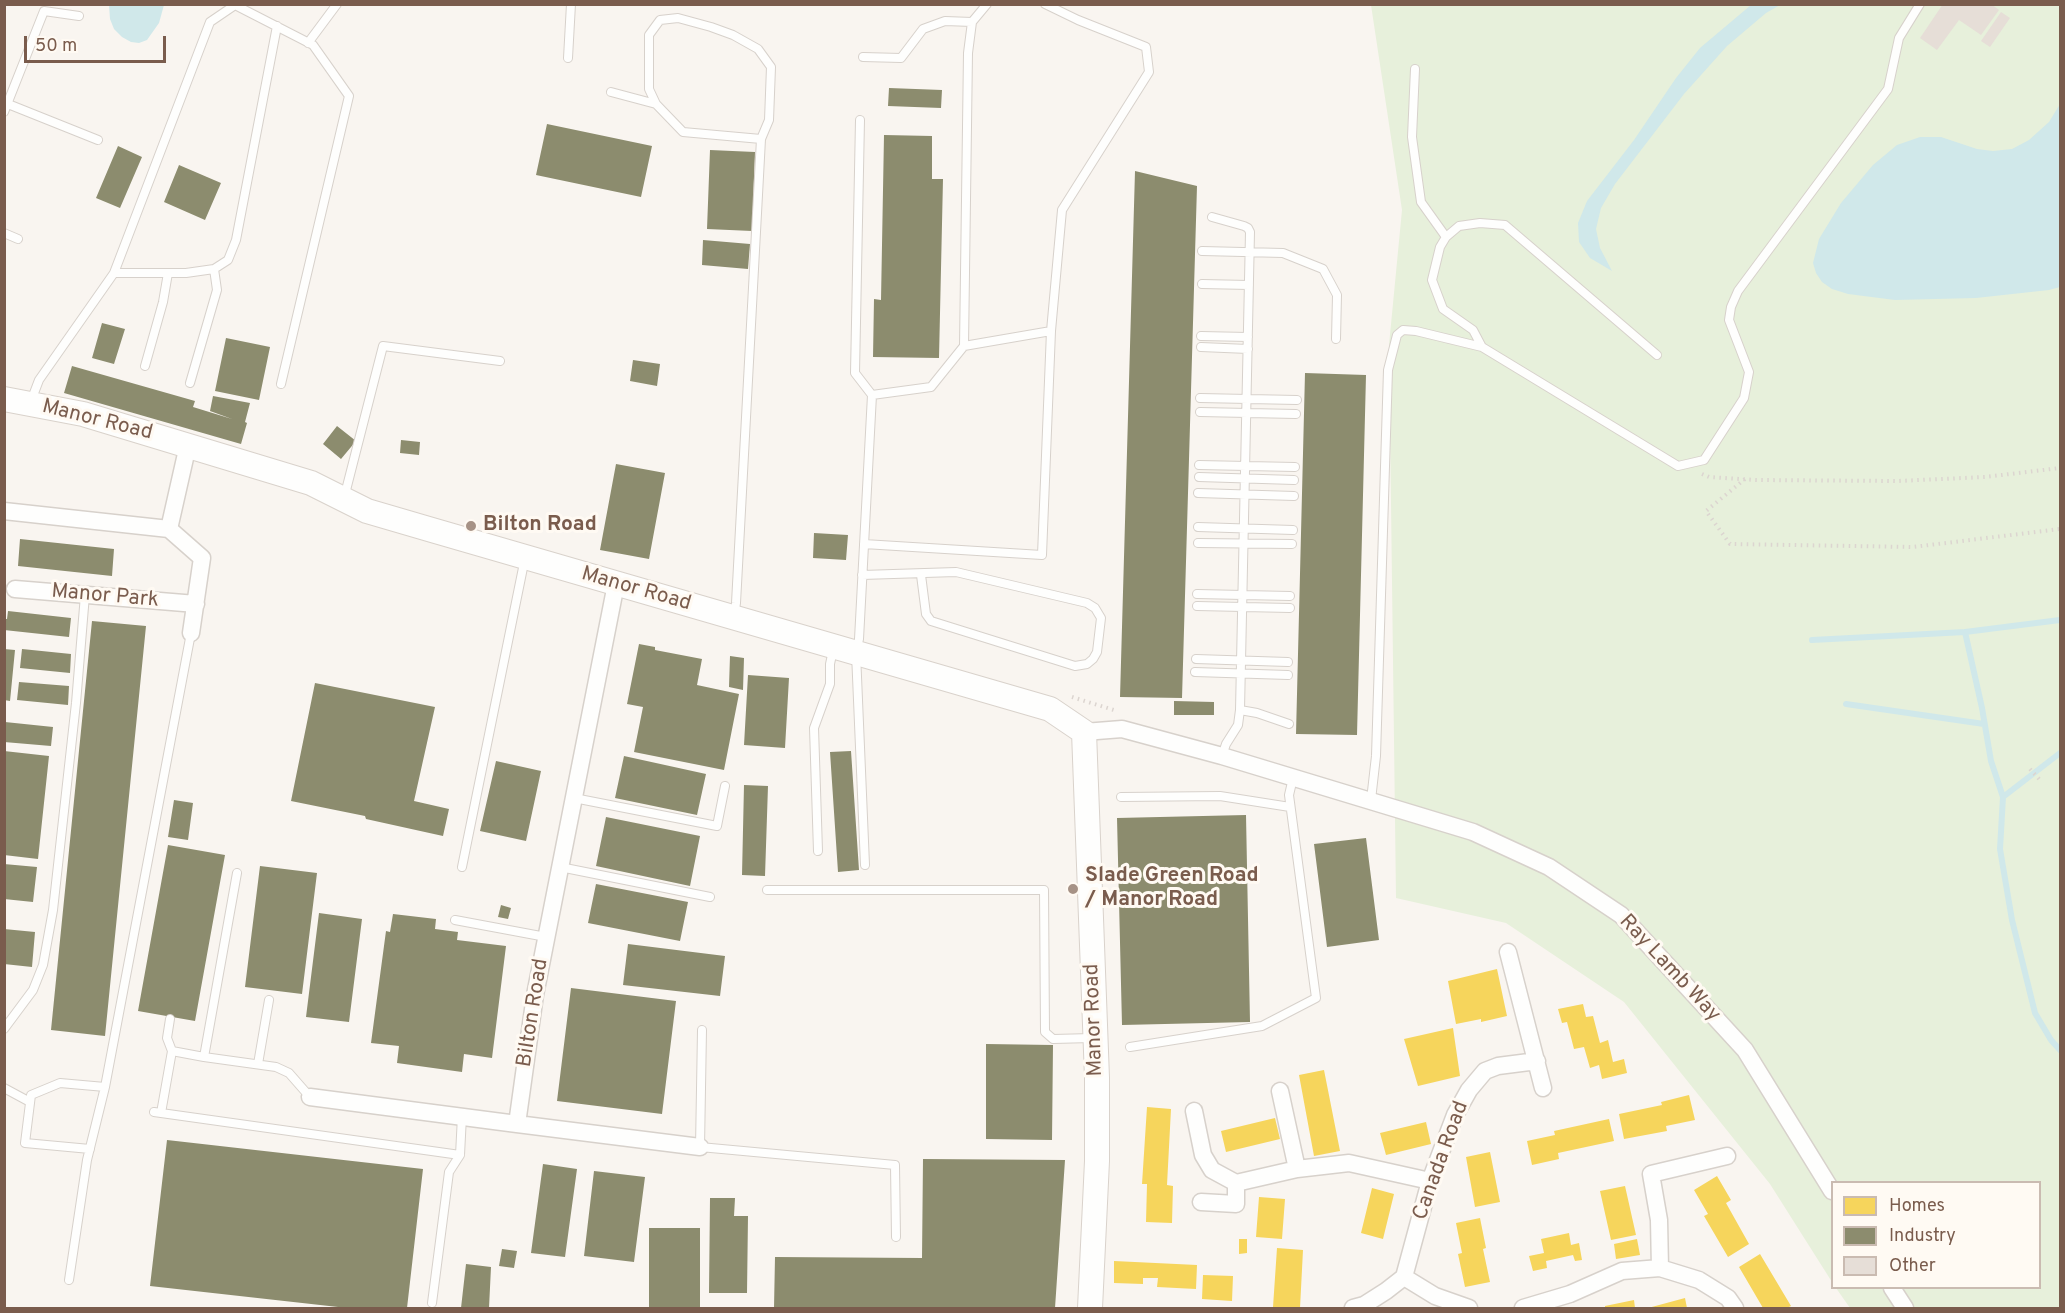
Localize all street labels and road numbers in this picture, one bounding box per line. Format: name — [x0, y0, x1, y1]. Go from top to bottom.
street label: Manor Road — [39, 395, 155, 447]
street label: Manor Road — [578, 562, 694, 618]
street label: Manor Park — [50, 580, 160, 614]
street label: Ray Lamb Way — [1613, 910, 1725, 1028]
street label: Bilton Road — [513, 957, 555, 1069]
street label: Manor Road — [1080, 963, 1110, 1077]
street label: Canada Road — [1409, 1098, 1475, 1224]

